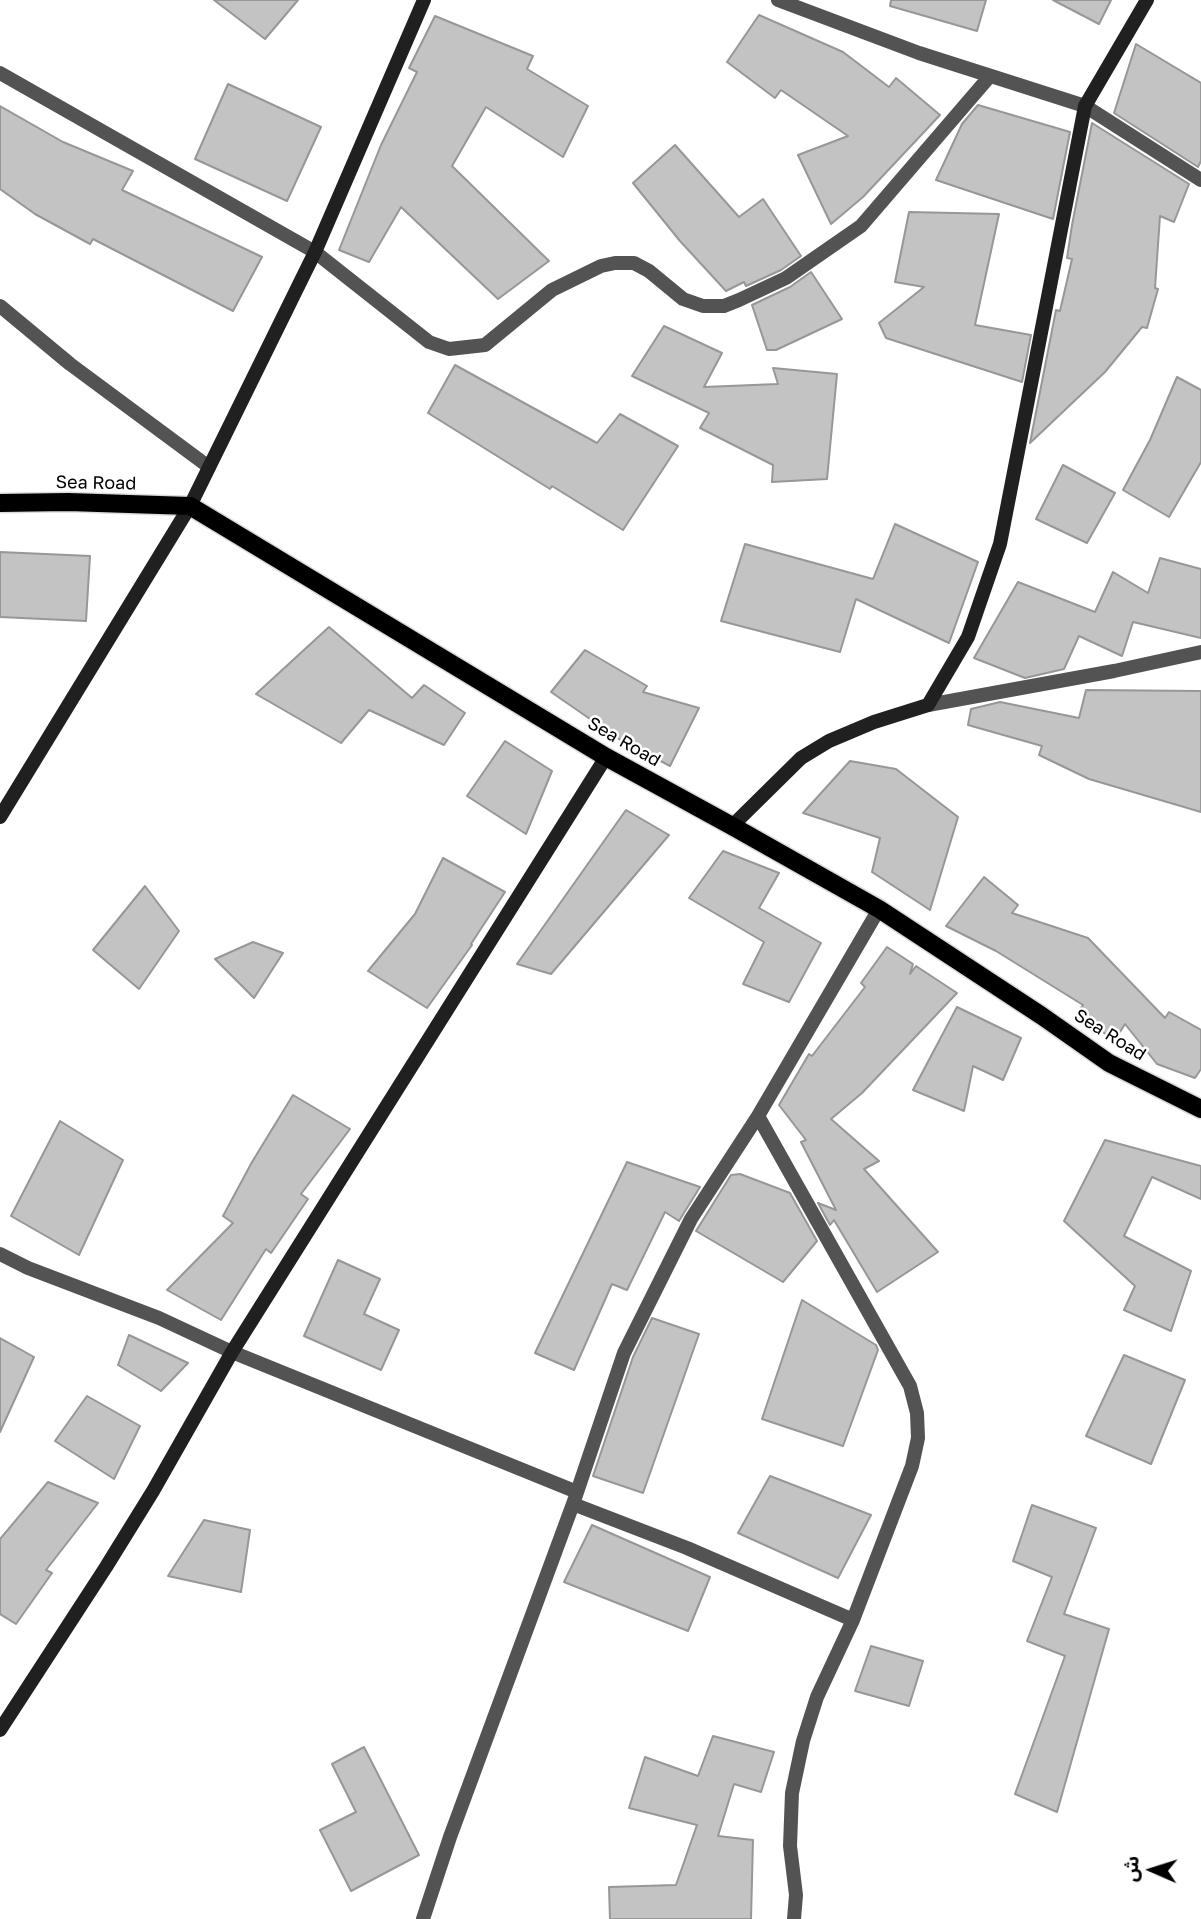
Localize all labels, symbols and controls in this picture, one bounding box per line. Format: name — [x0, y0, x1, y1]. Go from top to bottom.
street label: Sea Road — [55, 471, 137, 495]
street label: Sea Road — [584, 712, 664, 772]
street label: Sea Road — [1070, 1004, 1150, 1066]
north arrow — [1117, 1835, 1187, 1905]
text: ش — [1118, 1855, 1143, 1882]

